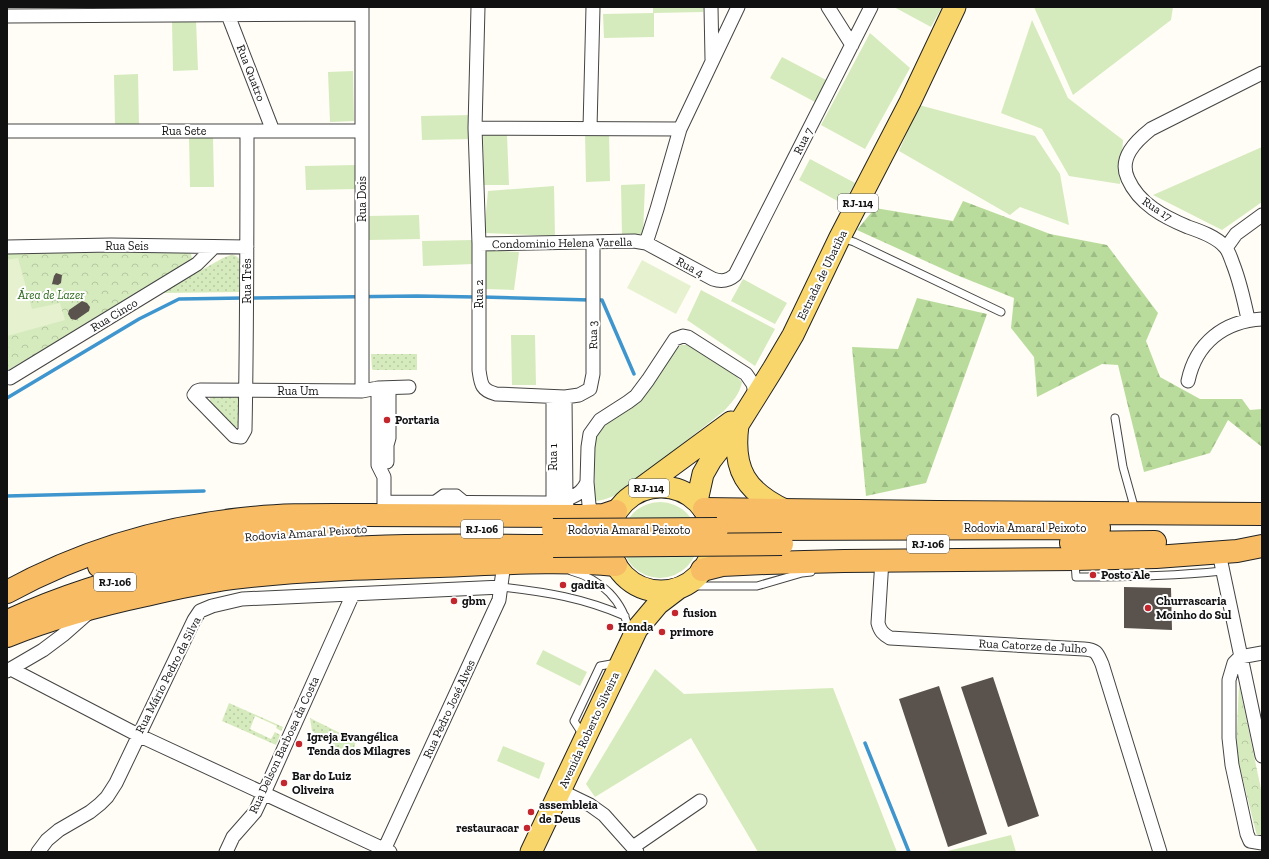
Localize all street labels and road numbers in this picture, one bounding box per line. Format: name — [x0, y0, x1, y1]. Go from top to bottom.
street label: Rua Quatro — [234, 43, 268, 103]
street label: Rua Sete — [162, 124, 207, 138]
street label: Rua 7 — [790, 125, 816, 157]
street label: Rua Dois — [355, 176, 369, 222]
road number: RJ-114 — [838, 194, 878, 212]
street label: Rua 17 — [1140, 194, 1175, 224]
street label: Estrada de Ubatiba — [794, 227, 850, 322]
street label: Condominio Helena Varella — [492, 235, 632, 251]
street label: Rua Seis — [105, 239, 149, 253]
street label: Rua 4 — [674, 254, 707, 280]
street label: Rua Três — [240, 258, 254, 304]
street label: Rua 2 — [472, 280, 486, 308]
street label: Rua Cinco — [88, 296, 140, 334]
street label: Rua 3 — [586, 320, 600, 349]
street label: Rua Um — [277, 384, 319, 398]
street label: Rua 1 — [546, 443, 560, 471]
road number: RJ-114 — [629, 479, 669, 497]
road number: RJ-106 — [461, 520, 503, 538]
street label: Rodovia Amaral Peixoto — [964, 521, 1086, 535]
street label: Rodovia Amaral Peixoto — [244, 522, 368, 544]
street label: Rodovia Amaral Peixoto — [568, 523, 690, 537]
road number: RJ-106 — [907, 535, 949, 553]
road number: RJ-106 — [94, 573, 136, 591]
street label: Rua Mário Pedro da Silva — [133, 614, 204, 736]
street label: Rua Catorze de Julho — [978, 636, 1088, 656]
street label: Rua Pedro José Alves — [420, 657, 478, 761]
street label: Avenida Roberto Silveira — [556, 670, 622, 790]
street label: Rua Delson Barbosa da Costa — [246, 674, 322, 816]

